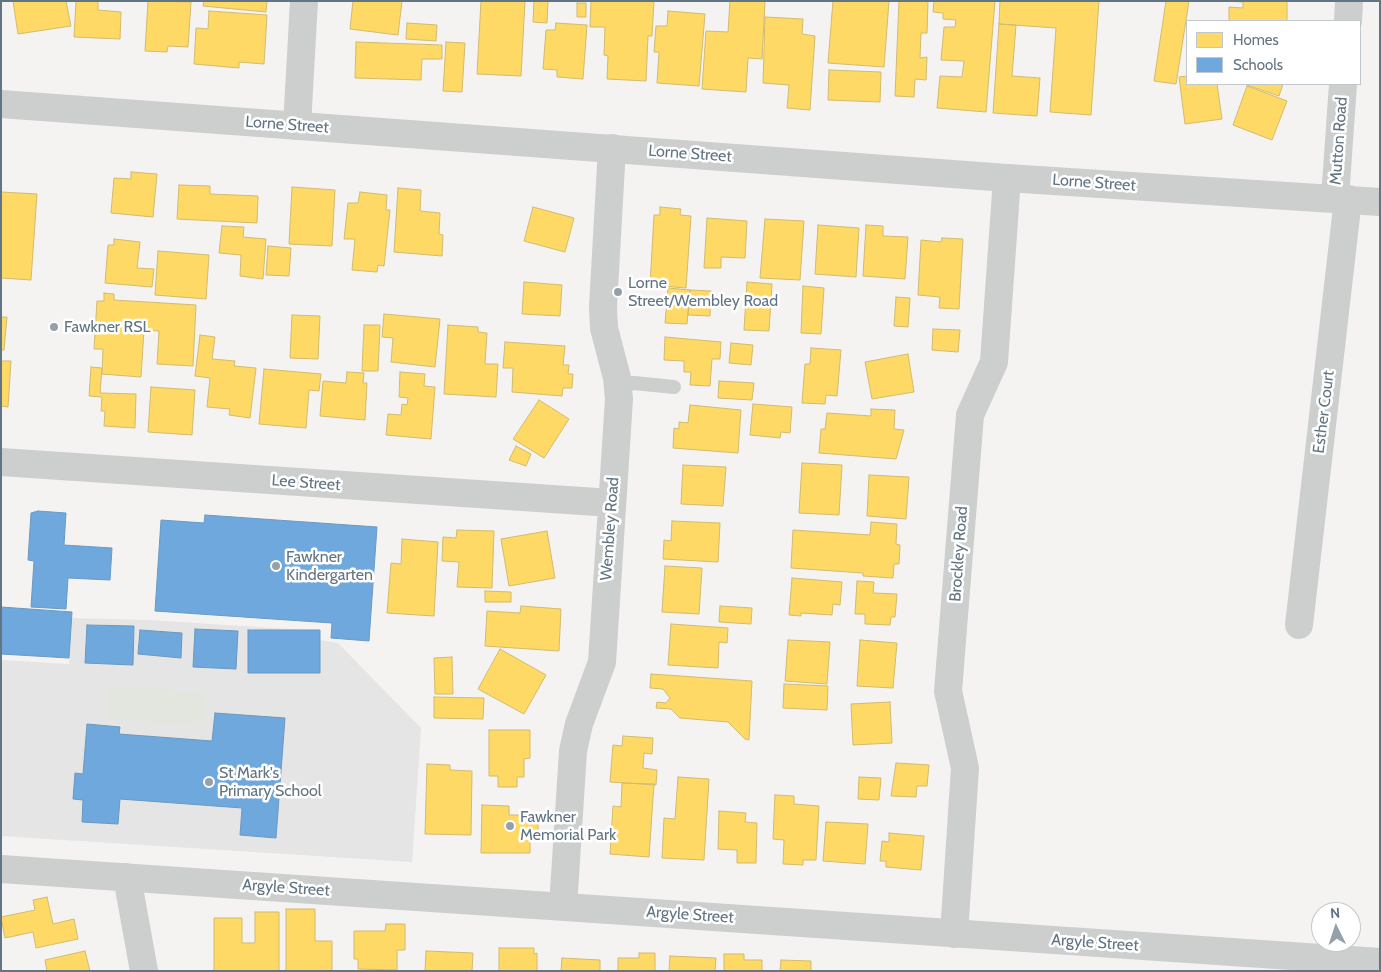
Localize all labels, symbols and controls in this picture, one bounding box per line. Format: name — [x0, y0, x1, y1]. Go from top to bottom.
legend — [1186, 20, 1361, 85]
text: Homes — [1233, 31, 1279, 49]
text: Schools — [1233, 56, 1283, 74]
street label: Mutton Road — [1326, 96, 1352, 186]
street label: Lorne Street — [245, 113, 329, 137]
street label: Lorne Street — [648, 142, 732, 166]
street label: Lorne Street — [1052, 171, 1136, 195]
place label: Lorne Street/Wembley Road — [628, 273, 778, 311]
marker: Lorne Street/Wembley Road — [612, 286, 624, 298]
place label: Fawkner RSL — [64, 317, 150, 337]
marker: Fawkner RSL — [48, 321, 60, 333]
street label: Esther Court — [1309, 369, 1339, 455]
street label: Lee Street — [271, 471, 341, 495]
street label: Wembley Road — [597, 477, 623, 581]
street label: Brockley Road — [946, 506, 972, 602]
place label: Fawkner Kindergarten — [286, 547, 373, 585]
marker: Fawkner Kindergarten — [270, 560, 282, 572]
place label: St Mark's Primary School — [219, 763, 322, 801]
marker: St Mark's Primary School — [203, 776, 215, 788]
place label: Fawkner Memorial Park — [520, 807, 616, 845]
marker: Fawkner Memorial Park — [504, 820, 516, 832]
street label: Argyle Street — [242, 875, 330, 901]
street label: Argyle Street — [646, 902, 734, 928]
north arrow — [1311, 902, 1361, 952]
text: N — [1329, 904, 1341, 922]
street label: Argyle Street — [1051, 930, 1139, 956]

